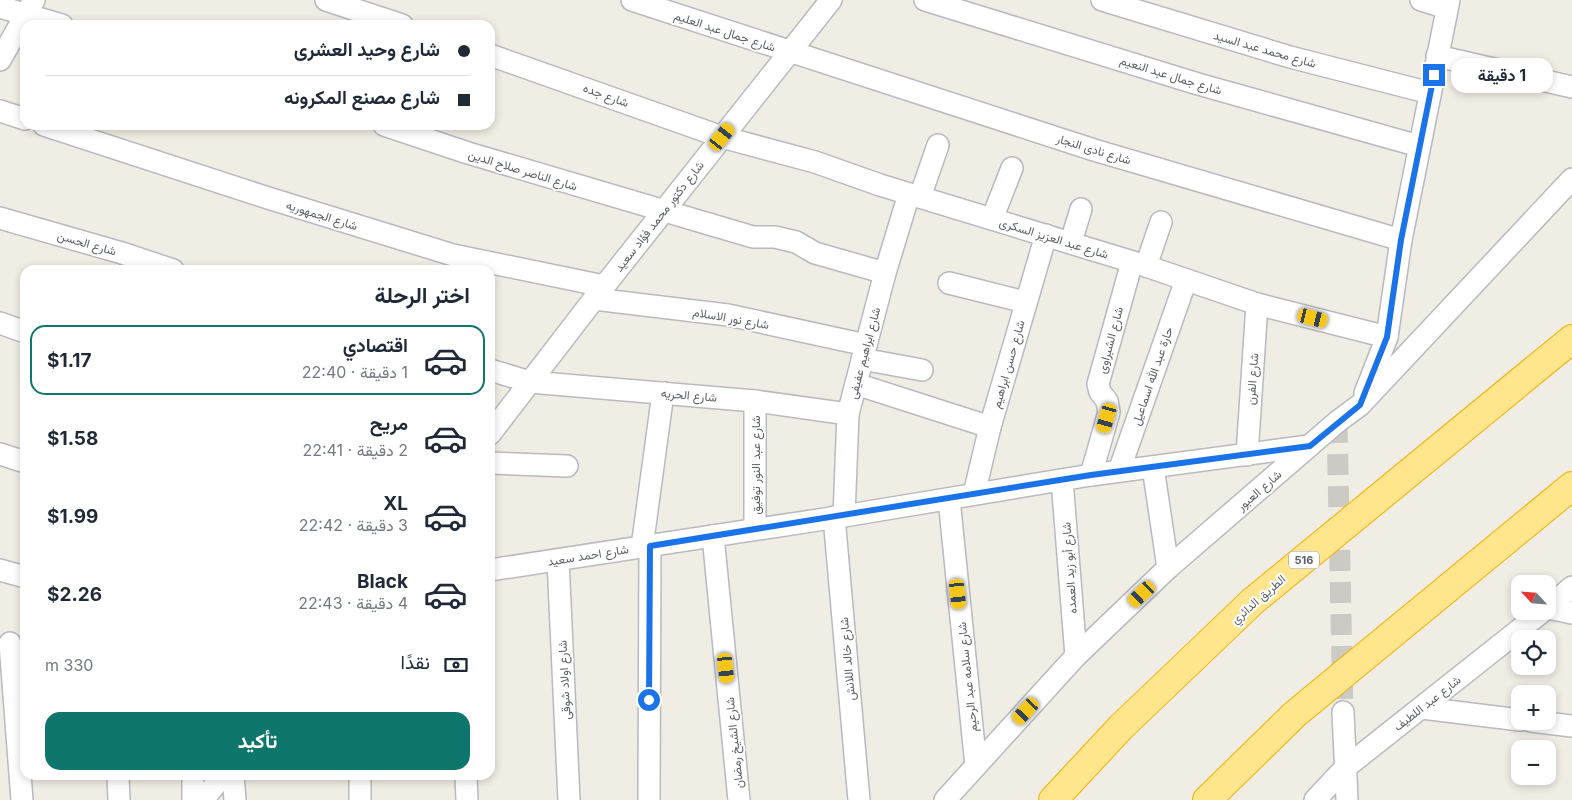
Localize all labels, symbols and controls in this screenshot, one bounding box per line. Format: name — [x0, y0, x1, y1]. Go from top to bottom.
street label: شارع جمال عبد العليم — [672, 8, 778, 56]
street label: شارع محمد عبد السيد — [1211, 27, 1318, 73]
text: شارع وحيد العشرى — [294, 38, 440, 61]
street label: شارع جمال عبد النعيم — [1118, 52, 1224, 100]
callout: 1 دقيقة — [1452, 58, 1554, 92]
route end — [1423, 64, 1445, 86]
text: 1 دقيقة — [1478, 65, 1526, 85]
street label: شارع جده — [580, 80, 631, 112]
text: شارع مصنع المكرونه — [284, 86, 440, 109]
car — [706, 121, 737, 153]
street label: شارع نادى النجار — [1053, 130, 1133, 169]
street label: شارع الناصر صلاح الدين — [466, 146, 579, 196]
street label: شارع دكتور محمد فؤاد سعيد — [611, 158, 709, 276]
street label: شارع الجمهوريه — [284, 197, 360, 235]
street label: شارع عبد العزيز السكرى — [997, 214, 1110, 264]
street label: شارع الحسن — [55, 227, 118, 261]
text: اختر الرحلة — [375, 282, 470, 308]
street label: شارع نور الاسلام — [691, 304, 770, 334]
street label: شارع ابراهيم عفيفى — [845, 305, 885, 401]
street label: شارع الشبراوى — [1094, 305, 1128, 376]
car — [1296, 307, 1329, 329]
street label: شارع حسن ابراهيم — [988, 318, 1030, 410]
street label: حارة عبد الله اسماعيل — [1128, 325, 1177, 428]
text: اقتصادي — [343, 334, 408, 357]
icon: car — [423, 338, 468, 383]
text: $1.17 — [47, 349, 92, 372]
street label: شارع الفرن — [1243, 352, 1263, 406]
text: 1 دقيقة · 22:40 — [302, 362, 408, 382]
street label: شارع الحريه — [660, 385, 718, 407]
car — [1095, 402, 1118, 434]
text: مريح — [370, 412, 408, 435]
icon: car — [423, 416, 468, 461]
street label: شارع عبد النور توفيق — [748, 416, 765, 514]
text: $1.58 — [47, 427, 98, 450]
text: 2 دقيقة · 22:41 — [302, 440, 408, 460]
street label: شارع العبور — [1233, 467, 1286, 516]
text: XL — [383, 492, 408, 515]
icon: car — [423, 494, 468, 539]
text: $1.99 — [47, 505, 98, 528]
text: 3 دقيقة · 22:42 — [299, 515, 408, 535]
street label: شارع أبو زيد العمده — [1058, 521, 1082, 614]
street label: شارع احمد سعيد — [546, 541, 630, 571]
road number: 516 — [1289, 552, 1319, 568]
text: Black — [357, 570, 408, 593]
street label: الطريق الدائري — [1228, 571, 1290, 629]
icon: car — [423, 572, 468, 617]
north arrow — [1511, 575, 1556, 620]
map controls — [1511, 575, 1556, 785]
car — [948, 578, 967, 610]
car — [1125, 578, 1158, 610]
text: $2.26 — [47, 583, 102, 606]
text: 4 دقيقة · 22:43 — [298, 593, 408, 613]
street label: شارع خالد اللانش — [836, 617, 860, 701]
street label: شارع سلامه عبد الرحيم — [954, 621, 982, 733]
button: locate — [1511, 630, 1556, 675]
street label: شارع اولاد شوقى — [554, 640, 576, 720]
text: نقدًا — [401, 651, 430, 674]
icon: cash — [442, 651, 470, 679]
car — [716, 652, 735, 684]
text: 330 m — [45, 655, 93, 675]
street label: شارع عبد اللطيف — [1390, 672, 1465, 736]
button: + — [1511, 685, 1556, 730]
route start — [638, 689, 660, 711]
car — [1010, 695, 1041, 727]
street label: شارع الشيخ رمضان — [722, 696, 748, 789]
button: تأكيد — [45, 712, 470, 770]
button: − — [1511, 740, 1556, 785]

